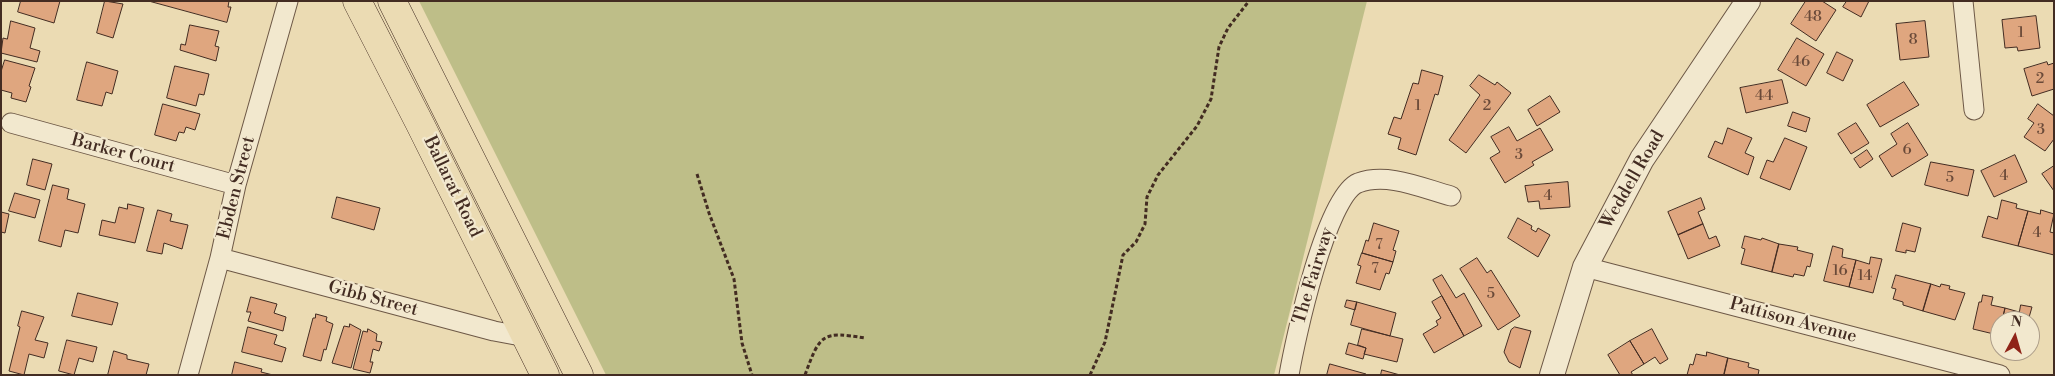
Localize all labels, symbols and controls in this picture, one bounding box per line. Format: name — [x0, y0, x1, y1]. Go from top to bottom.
house number: 48 — [1804, 8, 1822, 26]
house number: 1 — [2018, 24, 2024, 42]
house number: 8 — [1908, 31, 1918, 49]
house number: 46 — [1792, 53, 1810, 71]
house number: 2 — [2036, 70, 2044, 88]
house number: 44 — [1755, 87, 1773, 105]
house number: 1 — [1415, 97, 1421, 115]
house number: 2 — [1483, 97, 1491, 115]
house number: 3 — [2037, 121, 2045, 139]
street label: Weddell Road — [1596, 127, 1670, 233]
street label: Barker Court — [69, 130, 177, 178]
street label: Ballarat Road — [418, 133, 486, 241]
street label: Ebden Street — [214, 134, 260, 242]
house number: 6 — [1902, 141, 1912, 159]
house number: 3 — [1515, 146, 1523, 164]
house number: 4 — [2000, 167, 2008, 185]
house number: 5 — [1946, 169, 1954, 187]
house number: 4 — [1544, 187, 1552, 205]
house number: 4 — [2033, 224, 2041, 242]
street label: The Fairway — [1289, 225, 1339, 327]
house number: 7 — [1375, 236, 1383, 254]
house number: 7 — [1371, 260, 1379, 278]
house number: 16 — [1832, 262, 1848, 280]
house number: 14 — [1858, 267, 1872, 285]
street label: Gibb Street — [326, 277, 420, 321]
house number: 5 — [1487, 285, 1495, 303]
street label: Pattison Avenue — [1727, 294, 1859, 348]
north arrow — [1990, 311, 2040, 361]
text: N — [2010, 313, 2023, 332]

